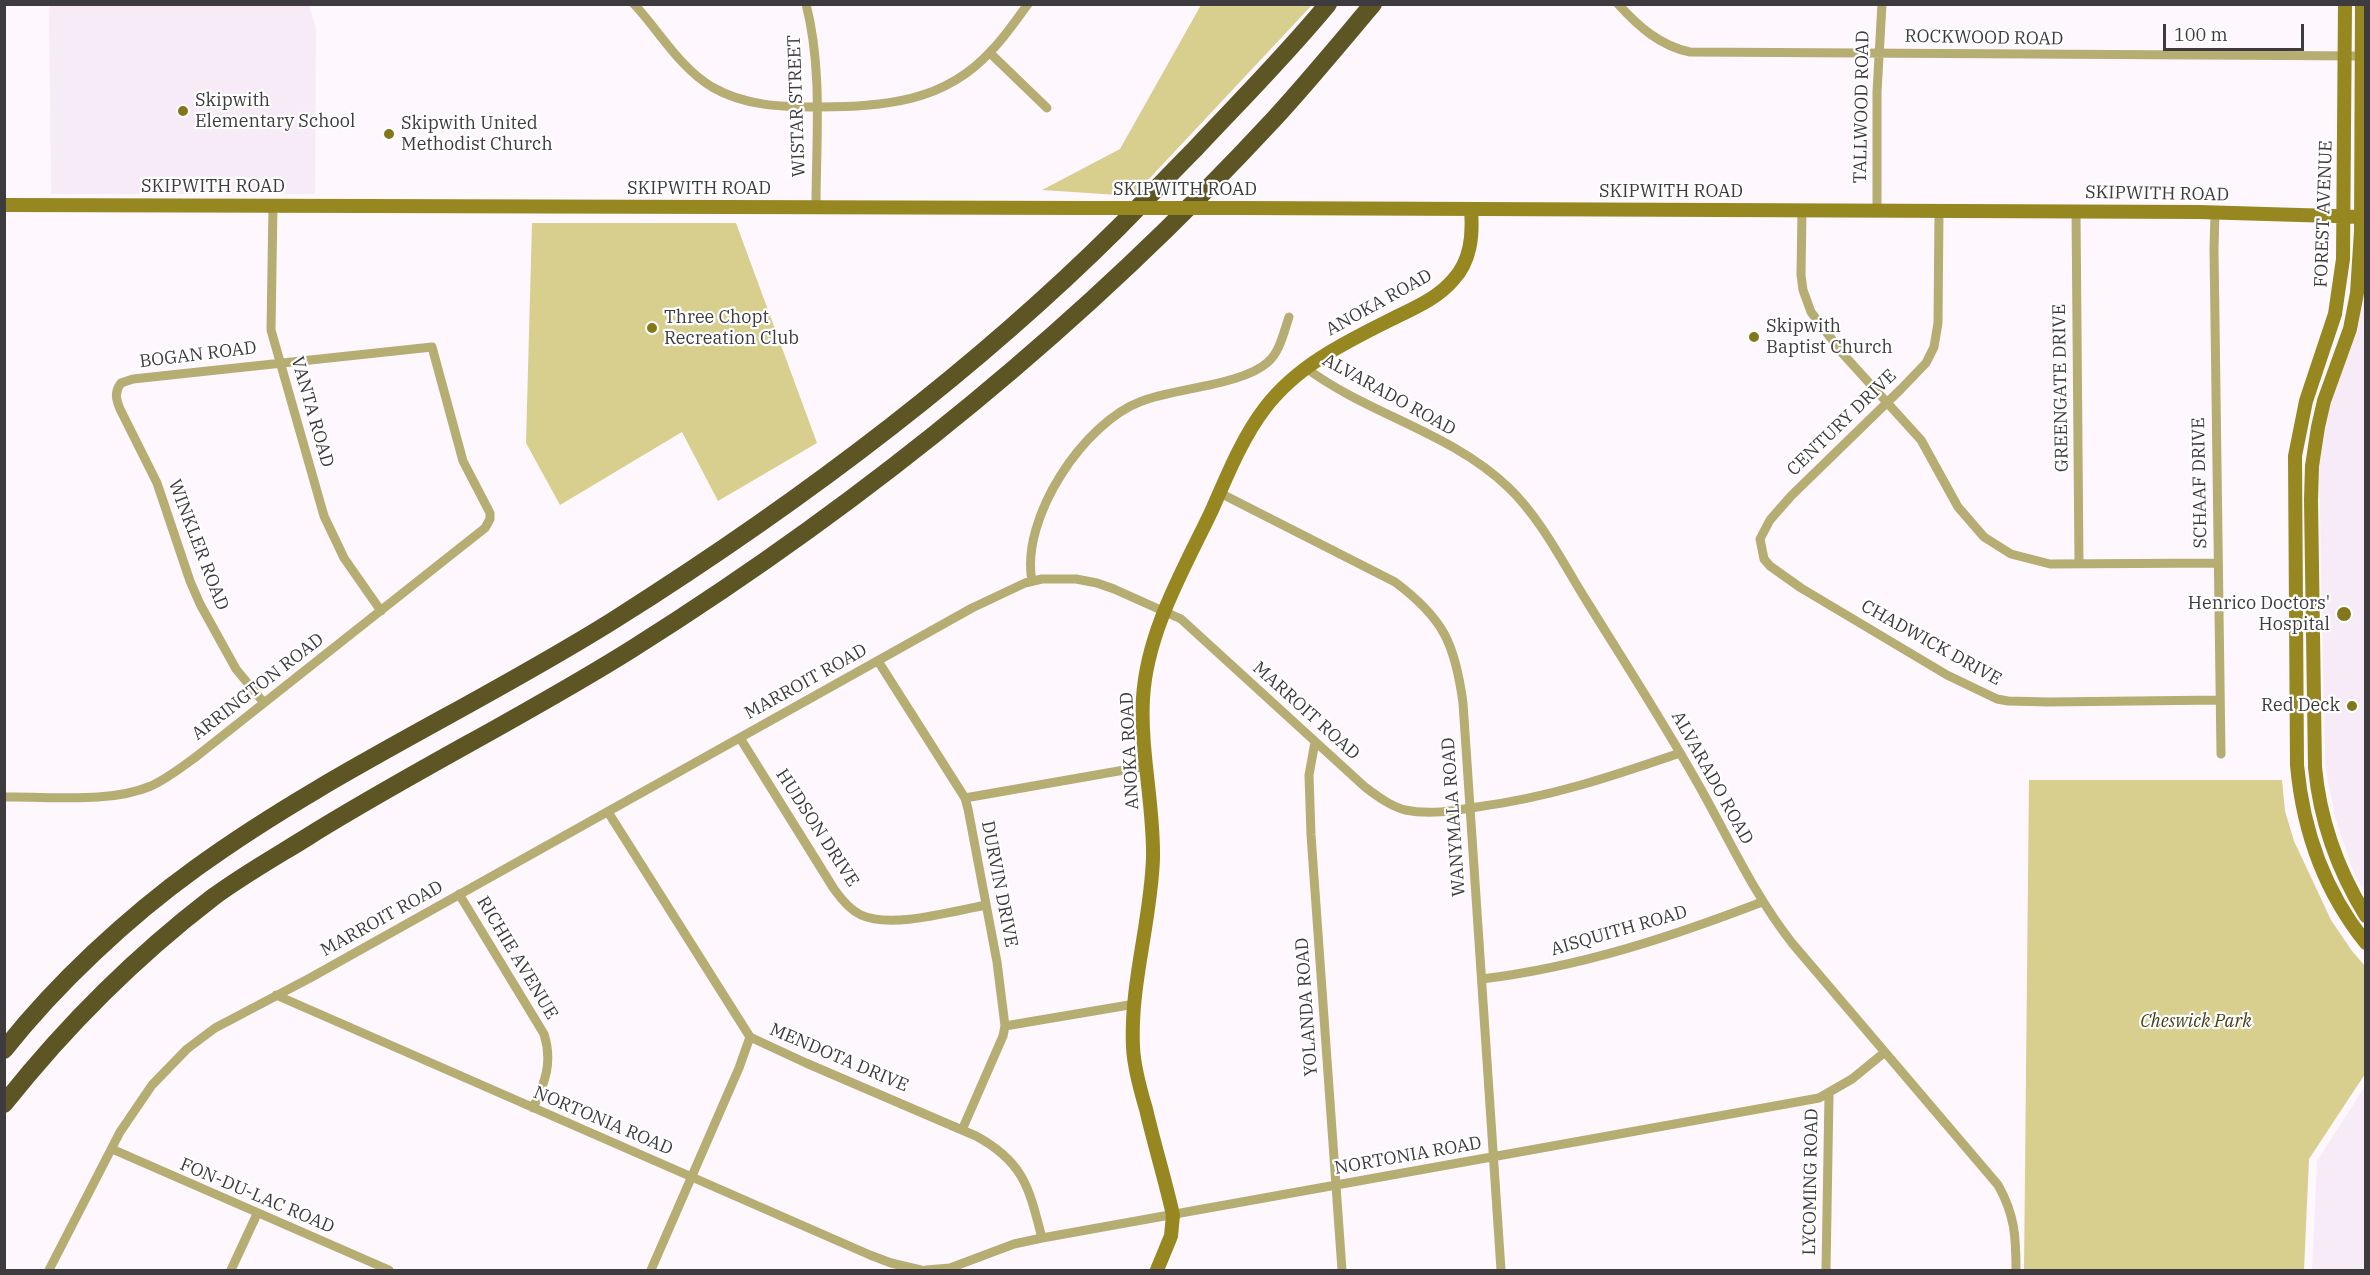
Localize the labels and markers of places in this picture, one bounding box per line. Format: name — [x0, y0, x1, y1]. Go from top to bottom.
place label: Skipwith Elementary School — [195, 90, 355, 132]
marker: Skipwith Elementary School — [176, 104, 190, 118]
place label: Skipwith United Methodist Church — [401, 113, 553, 156]
marker: Skipwith United Methodist Church — [382, 127, 396, 141]
place label: Three Chopt Recreation Club — [664, 307, 799, 350]
place label: Skipwith Baptist Church — [1766, 316, 1893, 358]
marker: Three Chopt Recreation Club — [645, 321, 659, 335]
marker: Skipwith Baptist Church — [1747, 330, 1761, 344]
place label: Henrico Doctors' Hospital — [2188, 593, 2330, 636]
marker: Henrico Doctors' Hospital — [2335, 605, 2353, 623]
place label: Red Deck — [2261, 695, 2340, 717]
marker: Red Deck — [2345, 699, 2359, 713]

